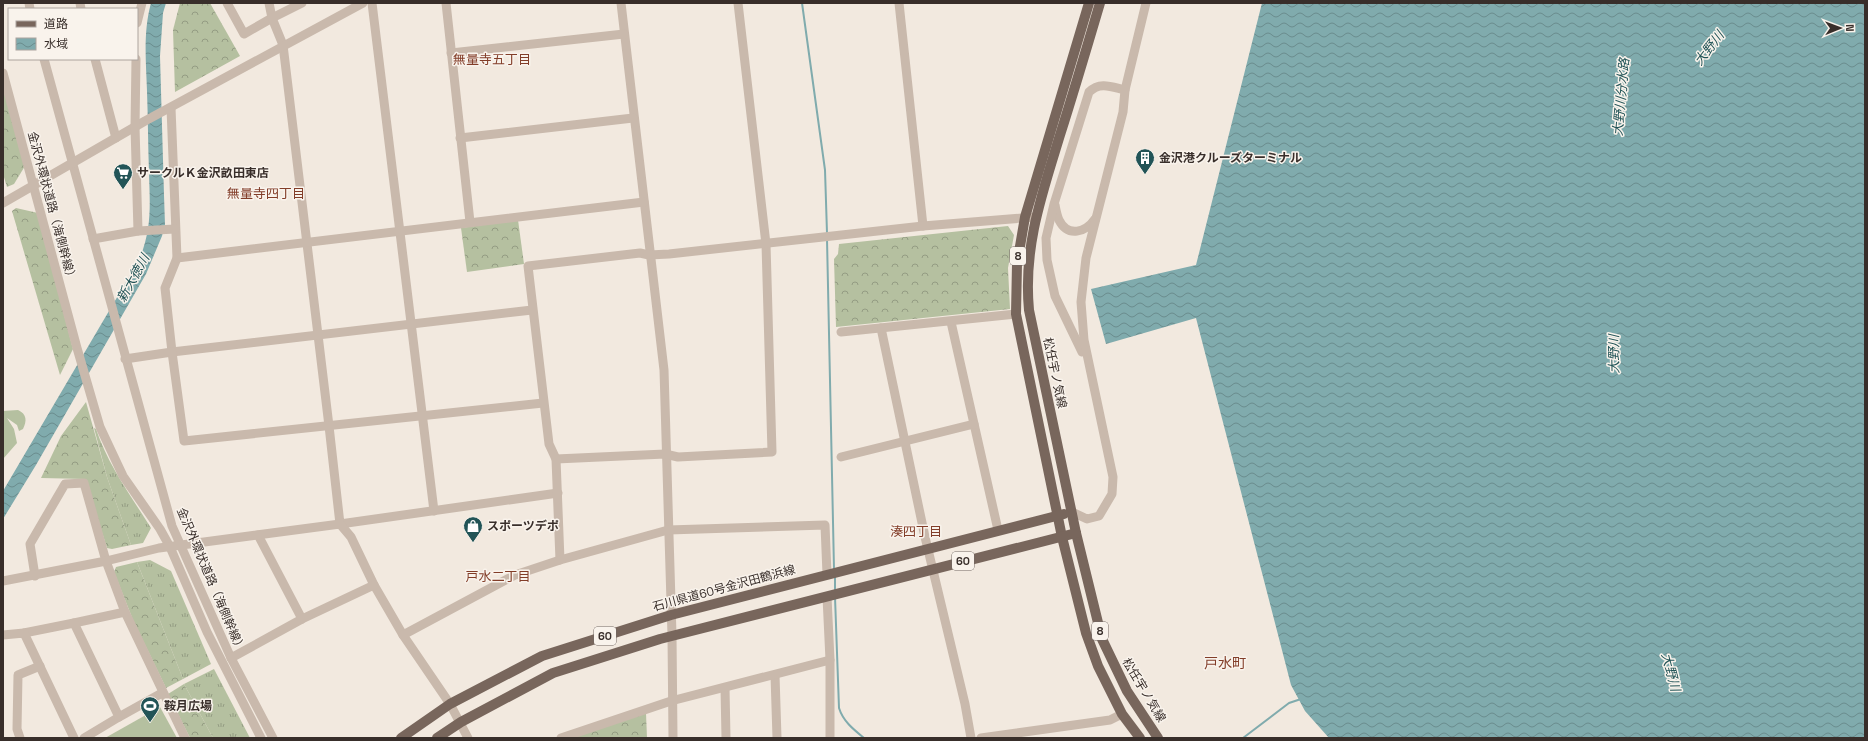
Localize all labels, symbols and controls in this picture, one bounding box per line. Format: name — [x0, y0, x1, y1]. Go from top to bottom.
legend — [8, 8, 138, 60]
north arrow — [1820, 8, 1860, 48]
text: 道路 — [44, 16, 68, 32]
text: N — [1843, 24, 1857, 32]
water label: 大野川 — [1690, 26, 1729, 69]
text: 水域 — [44, 36, 68, 52]
district label: 無量寺五丁目 — [453, 51, 531, 68]
water label: 大野川分水路 — [1609, 56, 1633, 137]
street label: 金沢外環状道路（海側幹線） — [24, 130, 80, 284]
building icon: 金沢港クルーズターミナル — [1134, 147, 1156, 175]
place label: 金沢港クルーズターミナル — [1159, 150, 1302, 166]
supermarket icon: サークルＫ金沢畝田東店 — [112, 162, 134, 190]
place label: サークルＫ金沢畝田東店 — [137, 165, 269, 181]
district label: 無量寺四丁目 — [227, 185, 305, 202]
road number: 8 — [1010, 247, 1026, 265]
water label: 新大徳川 — [113, 249, 154, 305]
water label: 大野川 — [1605, 332, 1623, 374]
street label: 松任宇ノ気線 — [1040, 336, 1070, 410]
street label: 金沢外環状道路（海側幹線） — [173, 505, 249, 655]
shop icon: スポーツデポ — [462, 515, 484, 543]
place label: スポーツデポ — [487, 518, 559, 534]
district label: 湊四丁目 — [890, 523, 942, 540]
road number: 60 — [952, 552, 974, 570]
street label: 石川県道60号金沢田鶴浜線 — [651, 561, 797, 615]
district label: 戸水二丁目 — [465, 568, 531, 585]
road number: 8 — [1092, 622, 1108, 640]
road number: 60 — [594, 627, 616, 645]
water label: 大野川 — [1658, 651, 1685, 695]
district label: 戸水町 — [1204, 654, 1246, 672]
street label: 松任宇ノ気線 — [1119, 655, 1169, 725]
sports icon: 鞍月広場 — [139, 695, 161, 723]
place label: 鞍月広場 — [164, 698, 212, 714]

